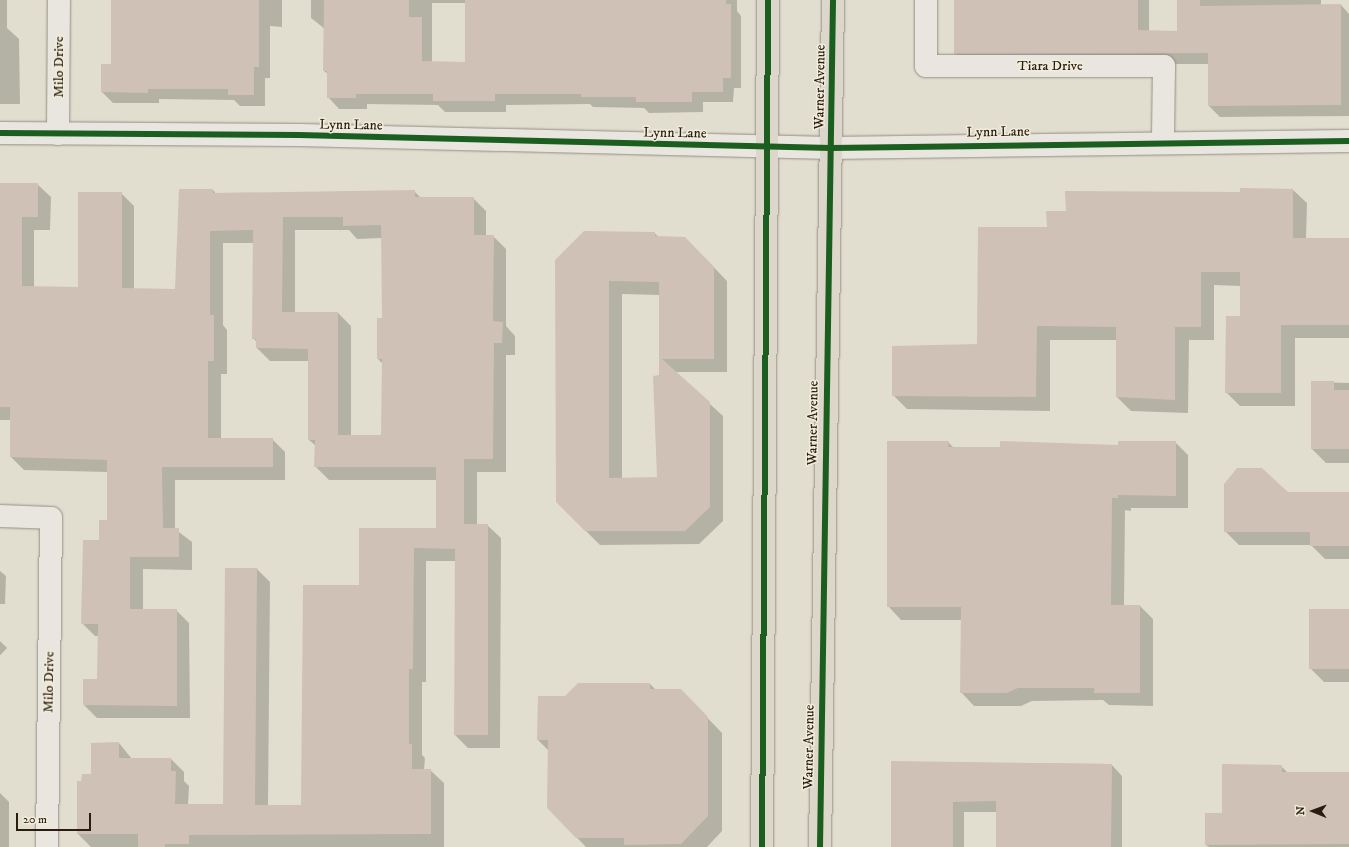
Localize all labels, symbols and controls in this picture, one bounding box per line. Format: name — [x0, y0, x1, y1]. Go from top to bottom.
street label: Milo Drive — [51, 36, 67, 98]
street label: Warner Avenue — [811, 44, 829, 130]
street label: Tiara Drive — [1017, 58, 1083, 74]
street label: Lynn Lane — [319, 116, 383, 134]
street label: Lynn Lane — [966, 123, 1030, 141]
street label: Lynn Lane — [643, 124, 707, 142]
street label: Warner Avenue — [804, 380, 822, 466]
street label: Milo Drive — [40, 651, 58, 713]
street label: Warner Avenue — [800, 704, 818, 790]
north arrow — [1293, 791, 1333, 831]
scale bar — [18, 805, 93, 831]
text: N — [1294, 806, 1308, 815]
text: 20 m — [23, 812, 47, 827]

